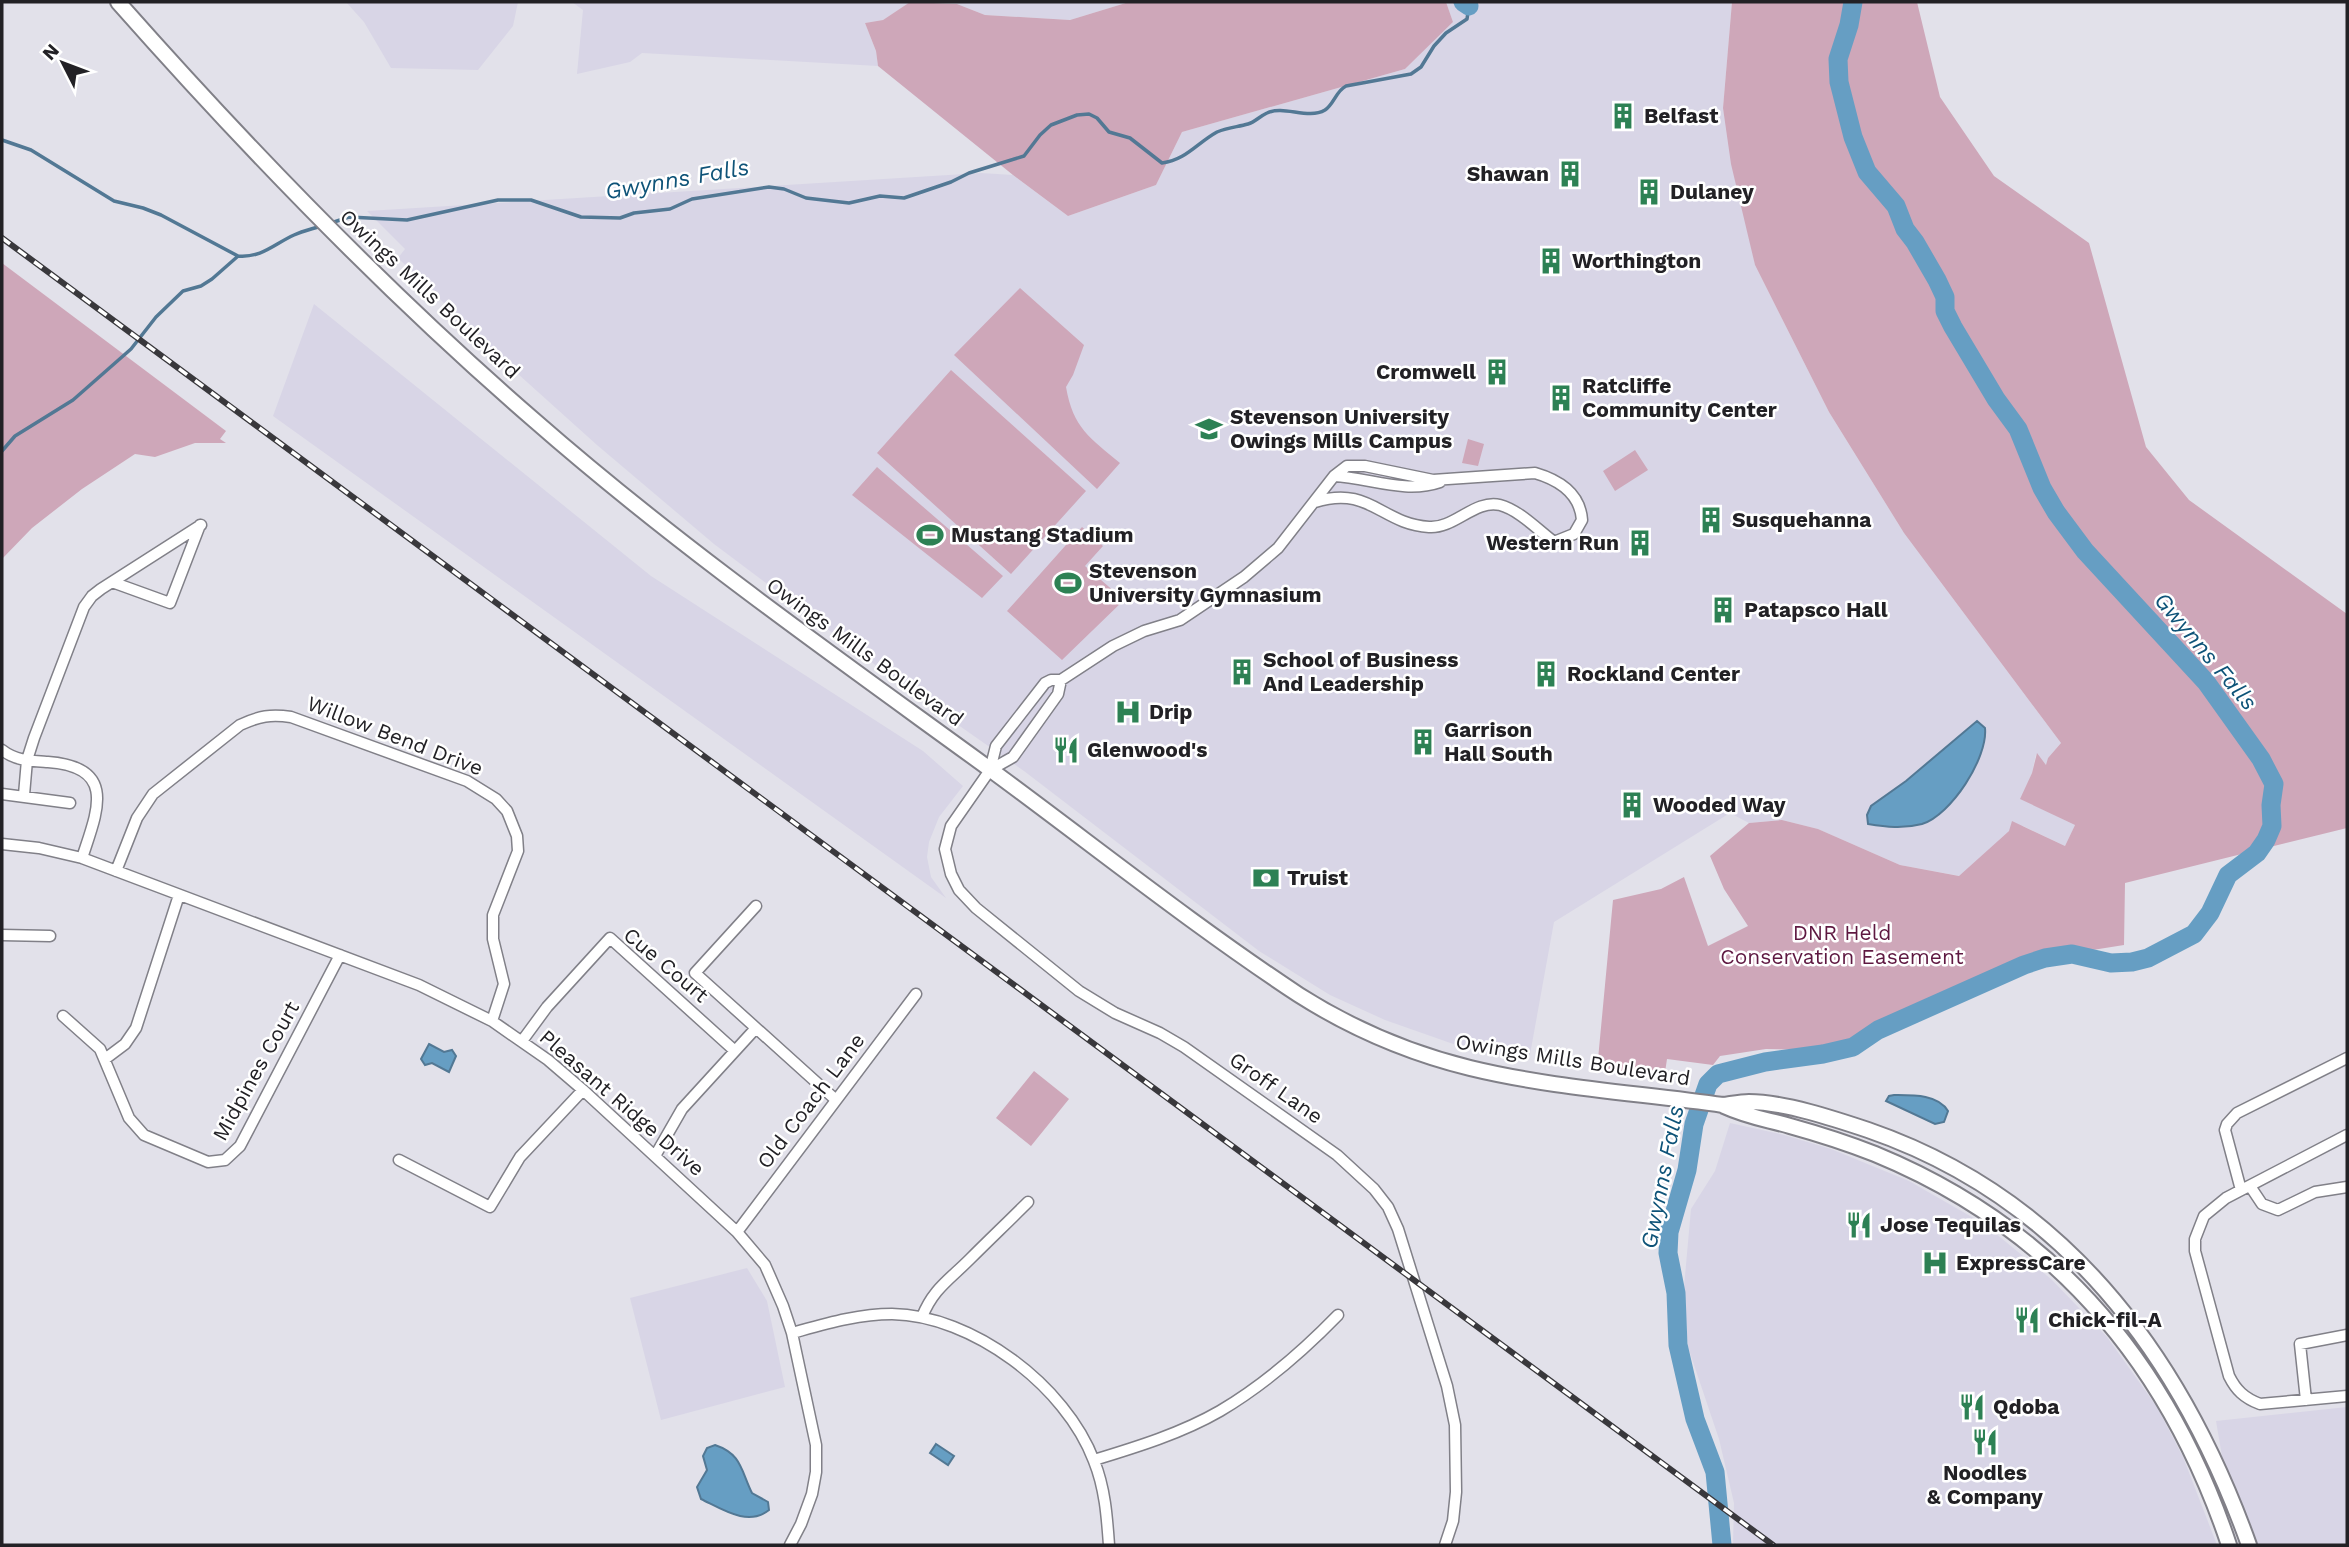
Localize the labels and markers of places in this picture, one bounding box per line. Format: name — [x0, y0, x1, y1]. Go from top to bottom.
building icon: Belfast — [1608, 101, 1638, 131]
place label: Belfast — [1644, 103, 1718, 128]
building icon: Shawan — [1555, 159, 1585, 189]
place label: Shawan — [1467, 161, 1549, 186]
building icon: Dulaney — [1634, 177, 1664, 207]
place label: Dulaney — [1670, 179, 1754, 204]
building icon: Worthington — [1536, 246, 1566, 276]
place label: Worthington — [1572, 248, 1701, 273]
building icon: Cromwell — [1482, 357, 1512, 387]
place label: Cromwell — [1376, 359, 1476, 384]
place label: Ratcliffe Community Center — [1582, 373, 1777, 422]
building icon: Ratcliffe Community Center — [1546, 383, 1576, 413]
place label: Stevenson University Owings Mills Campus — [1230, 404, 1452, 453]
school or university icon: Stevenson University Owings Mills Campus — [1194, 414, 1224, 444]
building icon: Susquehanna — [1696, 505, 1726, 535]
place label: Susquehanna — [1732, 507, 1872, 532]
sports icon: Mustang Stadium — [915, 520, 945, 550]
place label: Mustang Stadium — [951, 522, 1134, 547]
building icon: Western Run — [1625, 528, 1655, 558]
place label: Western Run — [1486, 530, 1619, 555]
place label: Stevenson University Gymnasium — [1089, 558, 1321, 607]
sports icon: Stevenson University Gymnasium — [1053, 568, 1083, 598]
building icon: Patapsco Hall — [1708, 595, 1738, 625]
place label: Patapsco Hall — [1744, 597, 1888, 622]
place label: School of Business And Leadership — [1263, 647, 1458, 696]
building icon: School of Business And Leadership — [1227, 657, 1257, 687]
building icon: Rockland Center — [1531, 659, 1561, 689]
place label: Rockland Center — [1567, 661, 1740, 686]
hospital icon: Drip — [1113, 697, 1143, 727]
place label: Drip — [1149, 699, 1192, 724]
place label: Garrison Hall South — [1444, 717, 1553, 766]
building icon: Garrison Hall South — [1408, 727, 1438, 757]
restaurant icon: Glenwood's — [1051, 735, 1081, 765]
place label: Glenwood's — [1087, 737, 1207, 762]
building icon: Wooded Way — [1617, 790, 1647, 820]
place label: Wooded Way — [1653, 792, 1786, 817]
bank icon: Truist — [1251, 863, 1281, 893]
place label: Truist — [1287, 865, 1348, 890]
restaurant icon: Jose Tequilas — [1844, 1210, 1874, 1240]
place label: Jose Tequilas — [1880, 1212, 2021, 1237]
hospital icon: ExpressCare — [1920, 1248, 1950, 1278]
place label: ExpressCare — [1956, 1250, 2086, 1275]
restaurant icon: Chick-fil-A — [2012, 1305, 2042, 1335]
place label: Chick-fil-A — [2048, 1307, 2163, 1332]
restaurant icon: Qdoba — [1957, 1392, 1987, 1422]
place label: Qdoba — [1993, 1394, 2060, 1419]
restaurant icon: Noodles & Company — [1970, 1427, 2000, 1457]
place label: Noodles & Company — [1927, 1460, 2043, 1509]

